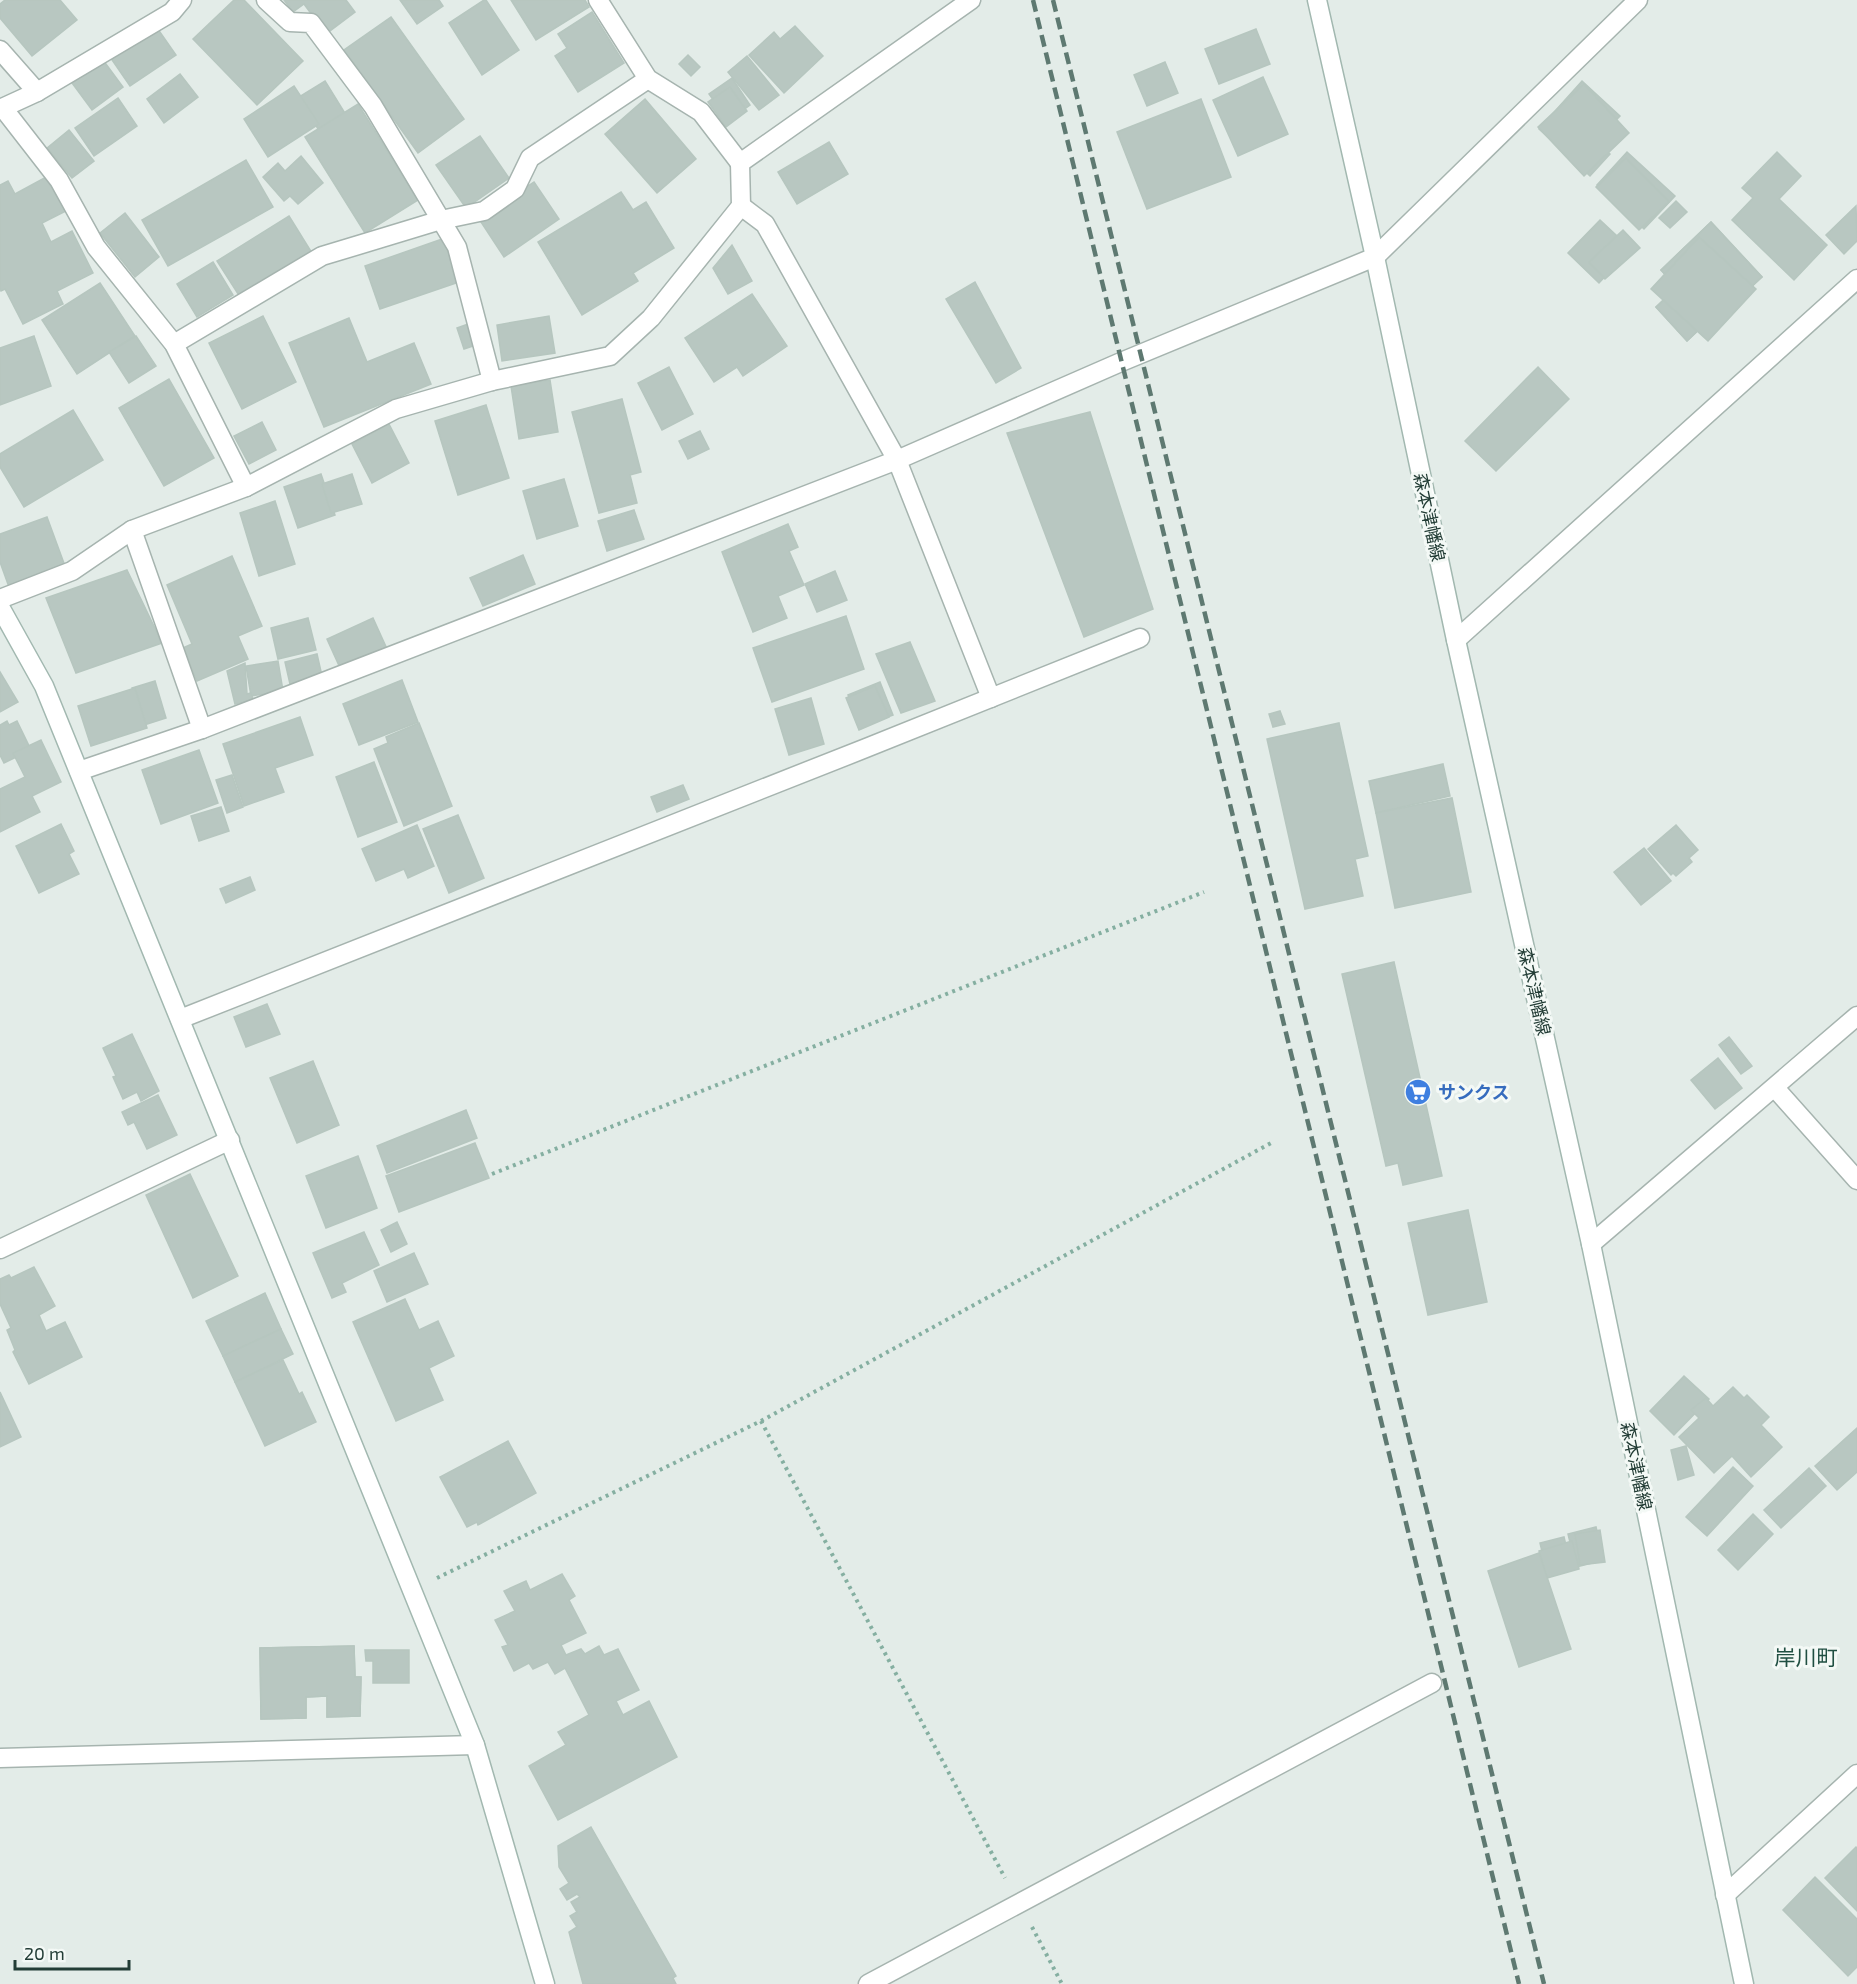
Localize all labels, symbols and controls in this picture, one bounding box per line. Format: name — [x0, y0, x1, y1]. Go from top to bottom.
street label: 森本津幡線 — [1410, 471, 1450, 563]
street label: 森本津幡線 — [1514, 945, 1556, 1037]
supermarket icon: サンクス — [1403, 1077, 1433, 1107]
place label: サンクス — [1438, 1081, 1509, 1103]
street label: 森本津幡線 — [1617, 1420, 1657, 1512]
district label: 岸川町 — [1775, 1644, 1838, 1669]
scale bar — [15, 1933, 129, 1971]
text: 20 m — [24, 1942, 65, 1964]

